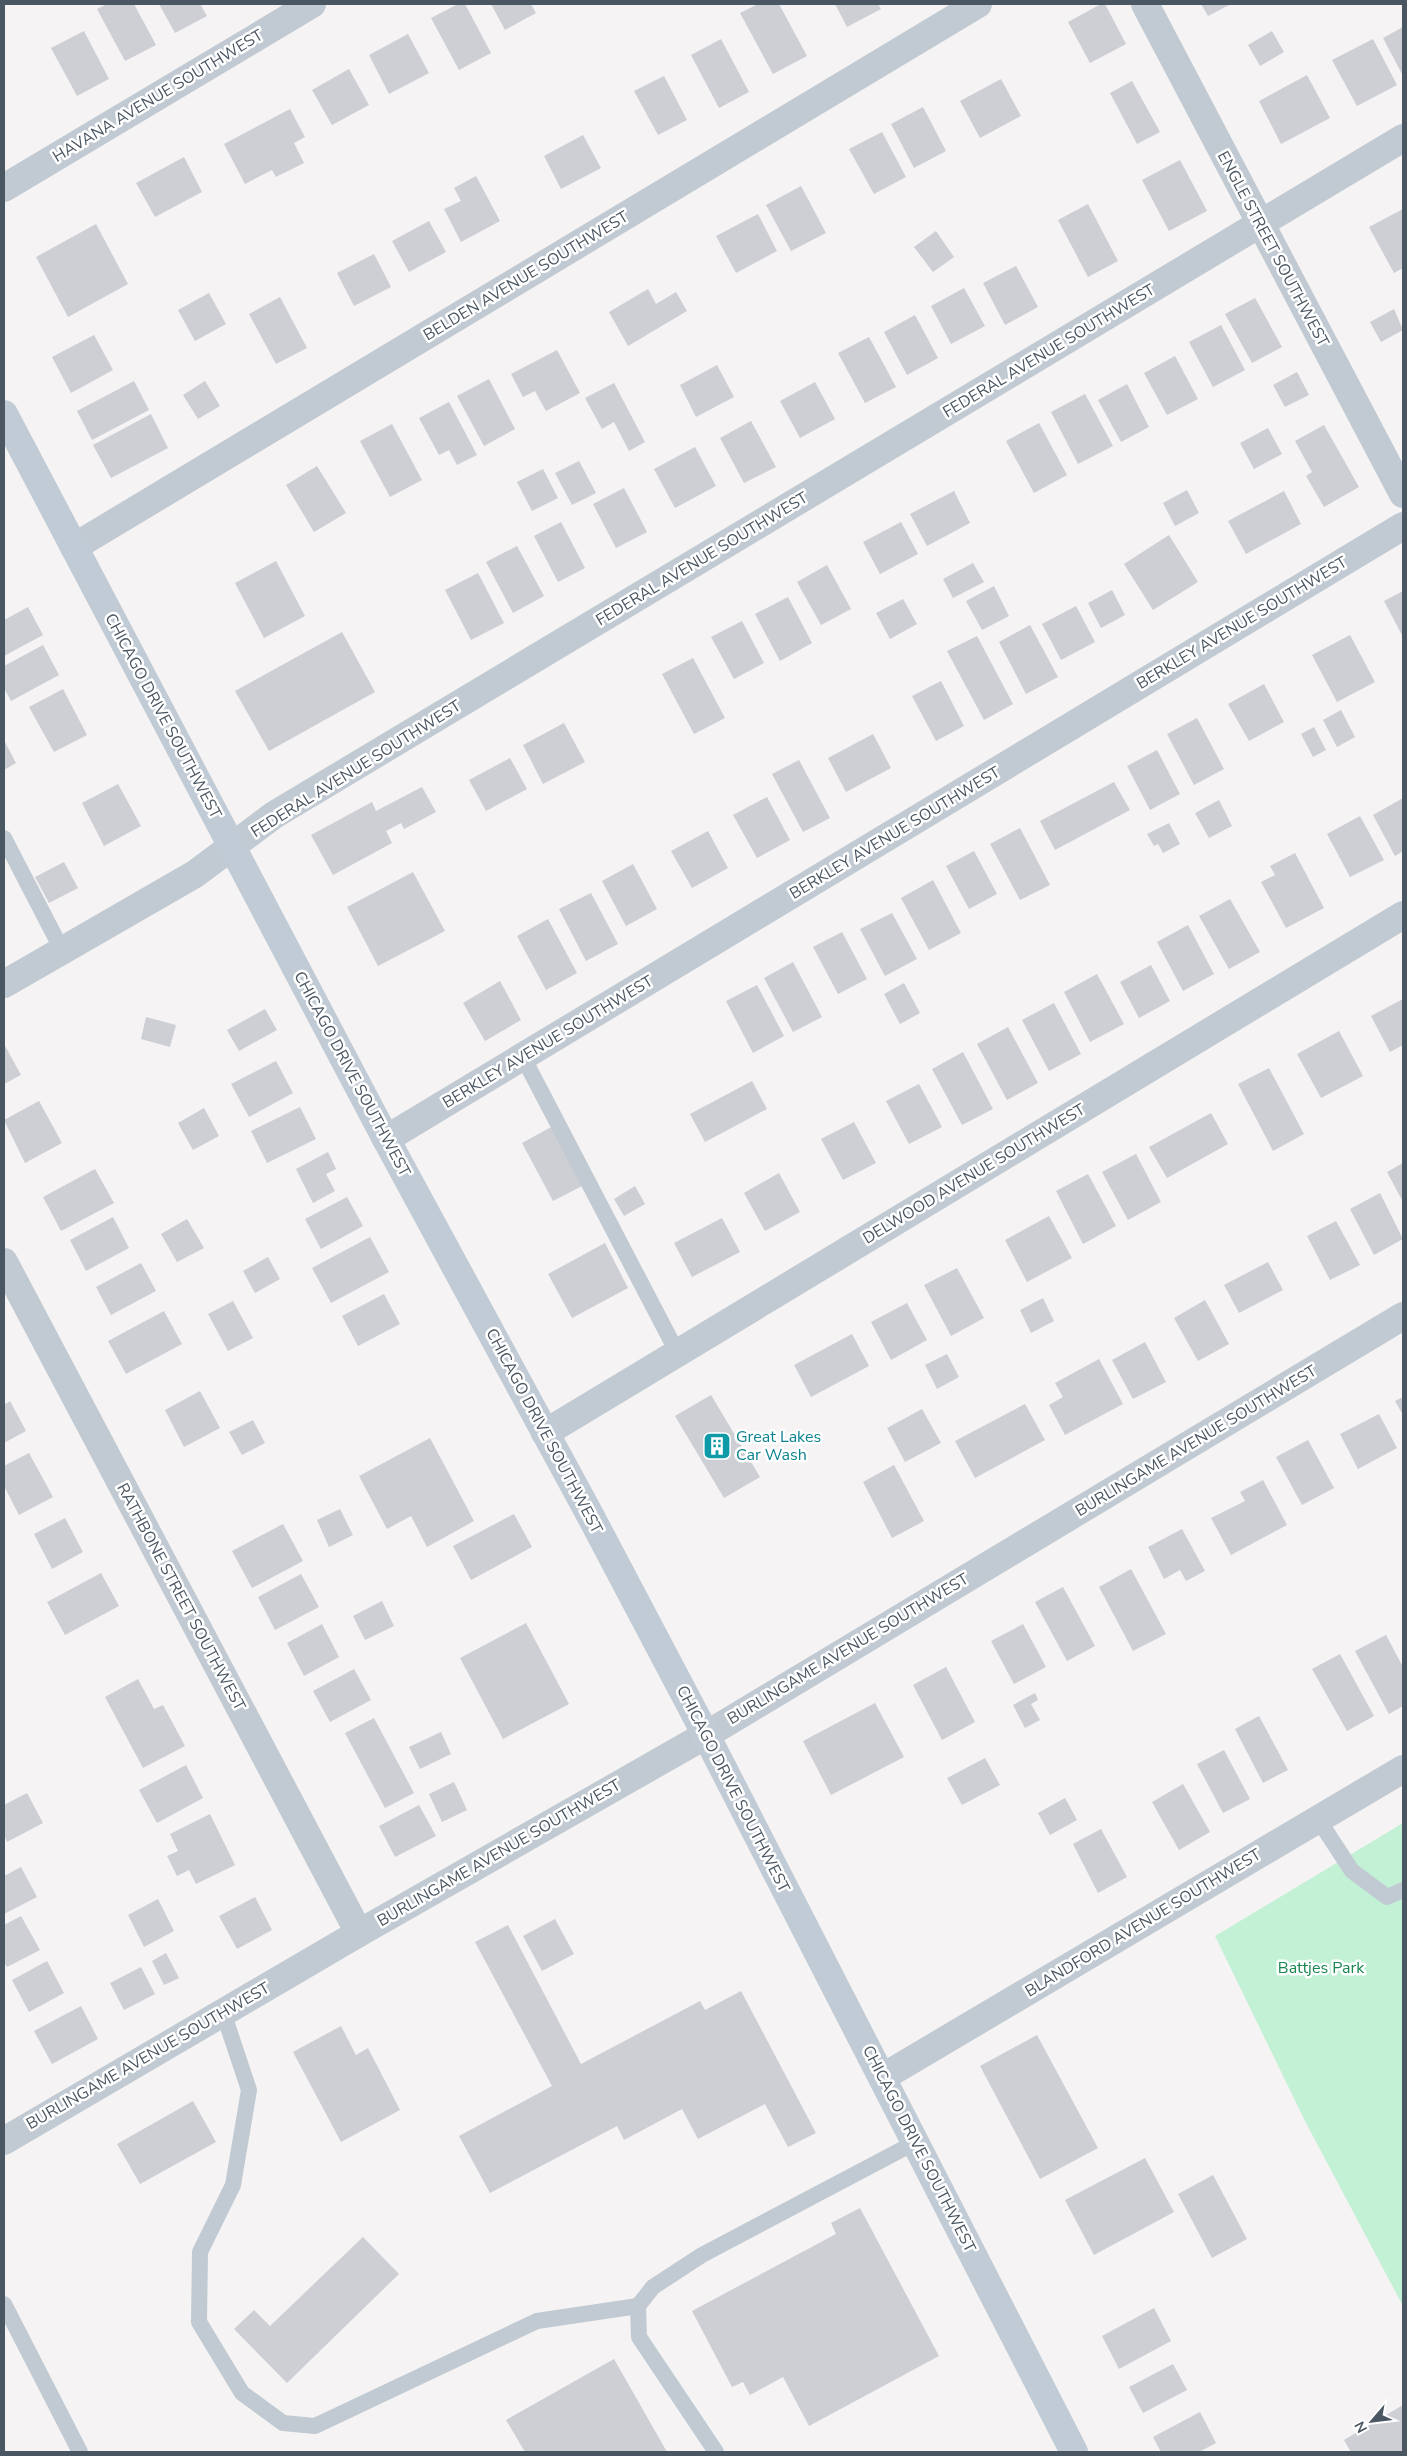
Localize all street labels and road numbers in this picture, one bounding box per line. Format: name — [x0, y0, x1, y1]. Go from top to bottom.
street label: HAVANA AVENUE SOUTHWEST — [49, 24, 268, 168]
street label: ENGLE STREET SOUTHWEST — [1212, 147, 1334, 351]
street label: BELDEN AVENUE SOUTHWEST — [419, 206, 633, 346]
street label: FEDERAL AVENUE SOUTHWEST — [939, 279, 1160, 423]
street label: FEDERAL AVENUE SOUTHWEST — [592, 487, 813, 631]
street label: BERKLEY AVENUE SOUTHWEST — [1133, 551, 1352, 695]
street label: CHICAGO DRIVE SOUTHWEST — [99, 609, 227, 823]
street label: FEDERAL AVENUE SOUTHWEST — [247, 695, 466, 843]
street label: BERKLEY AVENUE SOUTHWEST — [786, 761, 1005, 905]
street label: CHICAGO DRIVE SOUTHWEST — [288, 967, 416, 1181]
street label: BERKLEY AVENUE SOUTHWEST — [439, 970, 658, 1114]
street label: DELWOOD AVENUE SOUTHWEST — [859, 1098, 1090, 1249]
street label: CHICAGO DRIVE SOUTHWEST — [480, 1324, 608, 1538]
street label: BURLINGAME AVENUE SOUTHWEST — [1071, 1360, 1321, 1522]
street label: RATHBONE STREET SOUTHWEST — [111, 1479, 251, 1715]
street label: BURLINGAME AVENUE SOUTHWEST — [723, 1568, 973, 1730]
street label: CHICAGO DRIVE SOUTHWEST — [671, 1682, 795, 1897]
street label: BURLINGAME AVENUE SOUTHWEST — [373, 1774, 625, 1932]
street label: BLANDFORD AVENUE SOUTHWEST — [1021, 1843, 1265, 2002]
street label: BURLINGAME AVENUE SOUTHWEST — [22, 1977, 274, 2135]
street label: CHICAGO DRIVE SOUTHWEST — [857, 2042, 981, 2257]

